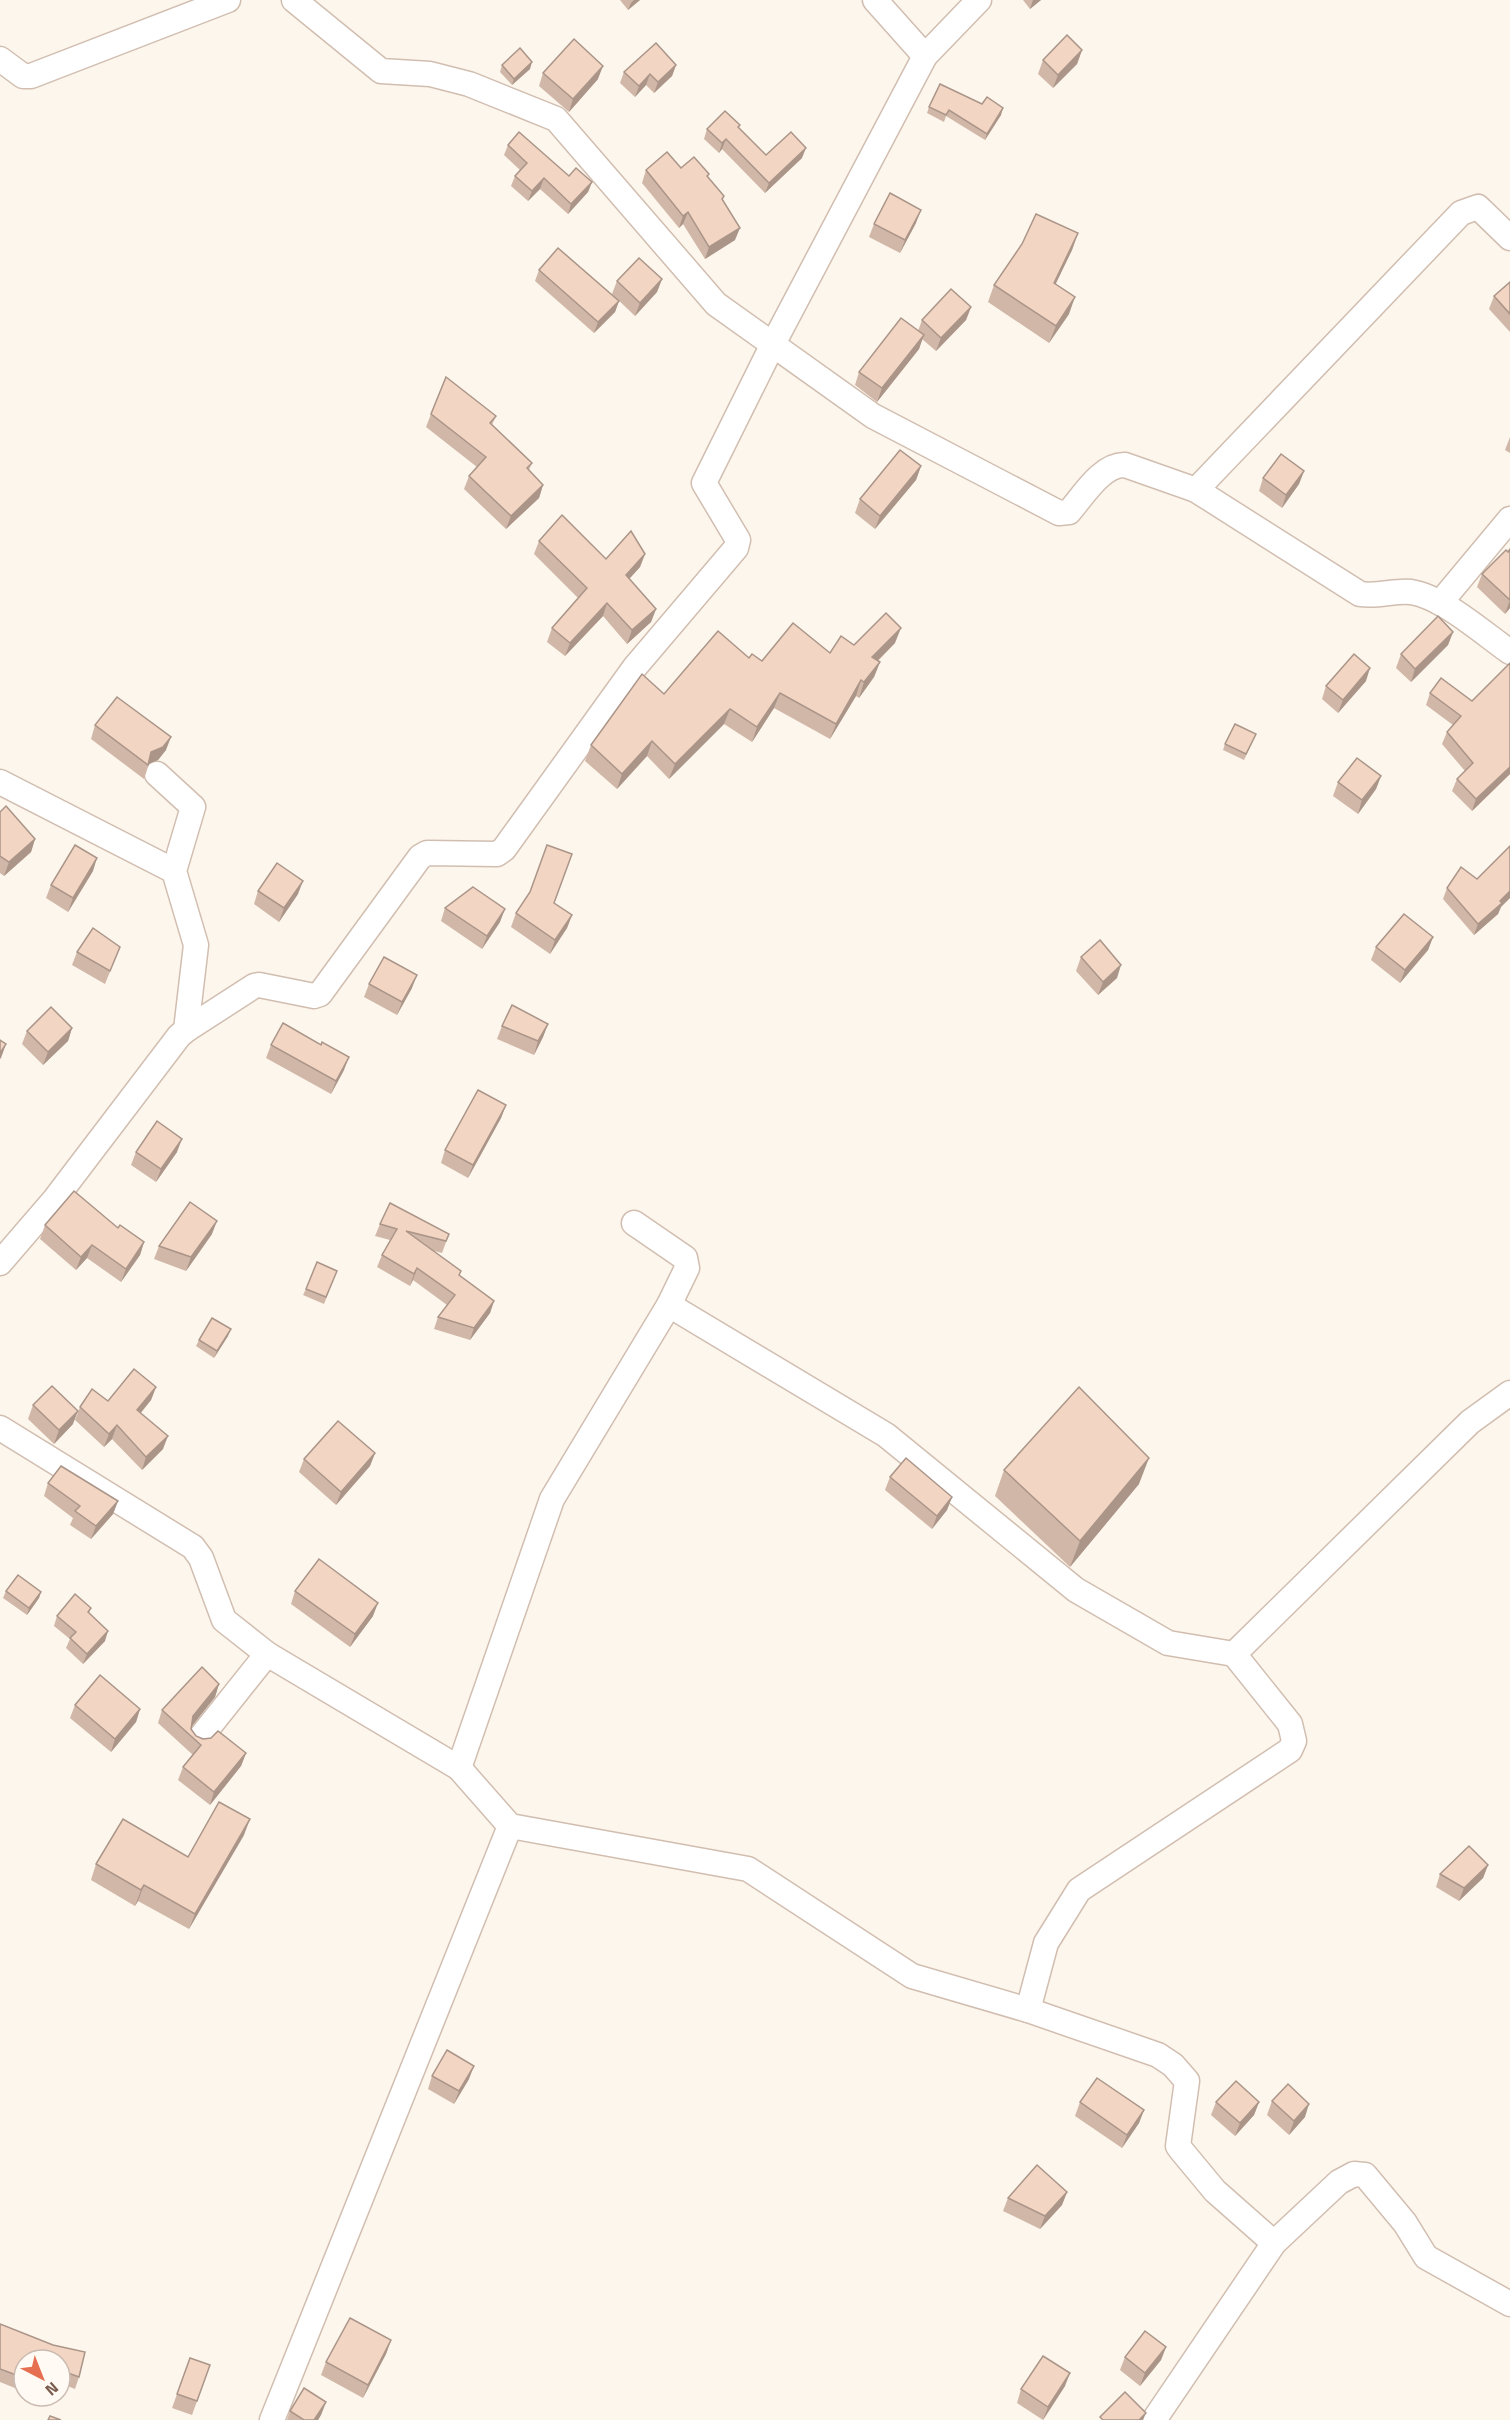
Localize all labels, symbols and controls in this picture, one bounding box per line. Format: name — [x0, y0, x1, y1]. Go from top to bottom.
north arrow — [12, 2348, 72, 2408]
text: N — [40, 2377, 64, 2402]

